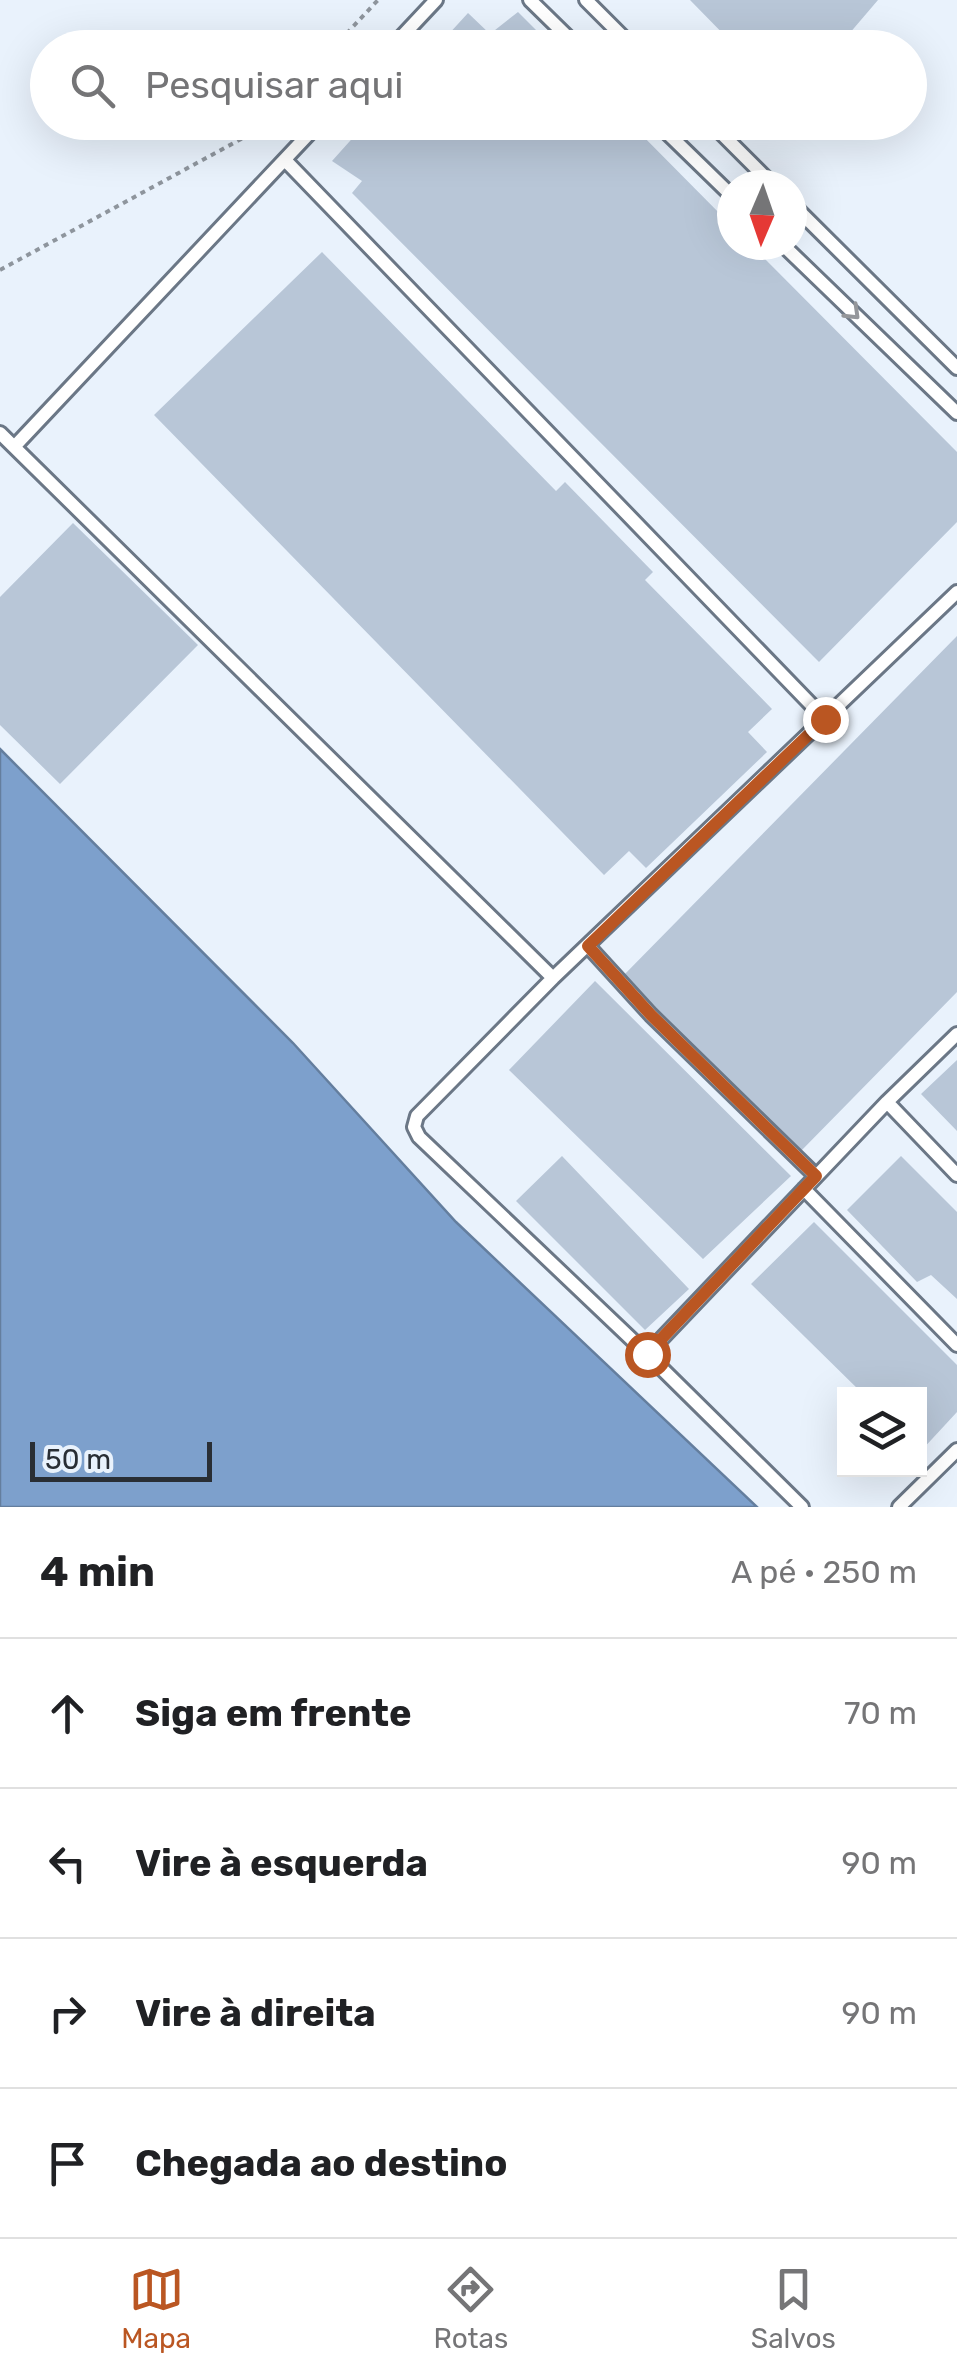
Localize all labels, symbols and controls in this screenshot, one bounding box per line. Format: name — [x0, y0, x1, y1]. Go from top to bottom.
search box — [30, 30, 927, 140]
icon: search — [65, 58, 120, 113]
text: Pesquisar aqui — [145, 62, 403, 108]
north arrow — [717, 170, 807, 260]
one-way arrow — [842, 301, 860, 319]
route end — [803, 697, 849, 743]
route start — [625, 1332, 671, 1378]
map controls — [837, 1387, 927, 1477]
button: layers — [837, 1387, 927, 1477]
scale bar — [30, 1437, 212, 1482]
text: 50 m — [45, 1443, 111, 1476]
text: 4 min — [40, 1547, 155, 1597]
text: A pé · 250 m — [731, 1553, 917, 1591]
icon: ahead — [40, 1686, 95, 1741]
text: Siga em frente — [135, 1690, 412, 1736]
text: 70 m — [844, 1694, 917, 1732]
icon: left — [40, 1836, 95, 1891]
text: Vire à esquerda — [135, 1840, 428, 1886]
text: 90 m — [841, 1844, 917, 1882]
icon: right — [40, 1986, 95, 2041]
text: Vire à direita — [135, 1990, 376, 2036]
text: 90 m — [841, 1994, 917, 2032]
icon: arrive — [40, 2136, 95, 2191]
text: Chegada ao destino — [135, 2140, 507, 2186]
tab: Mapa — [121, 2262, 191, 2355]
tab: Rotas — [434, 2262, 508, 2355]
tab: Salvos — [751, 2262, 836, 2355]

